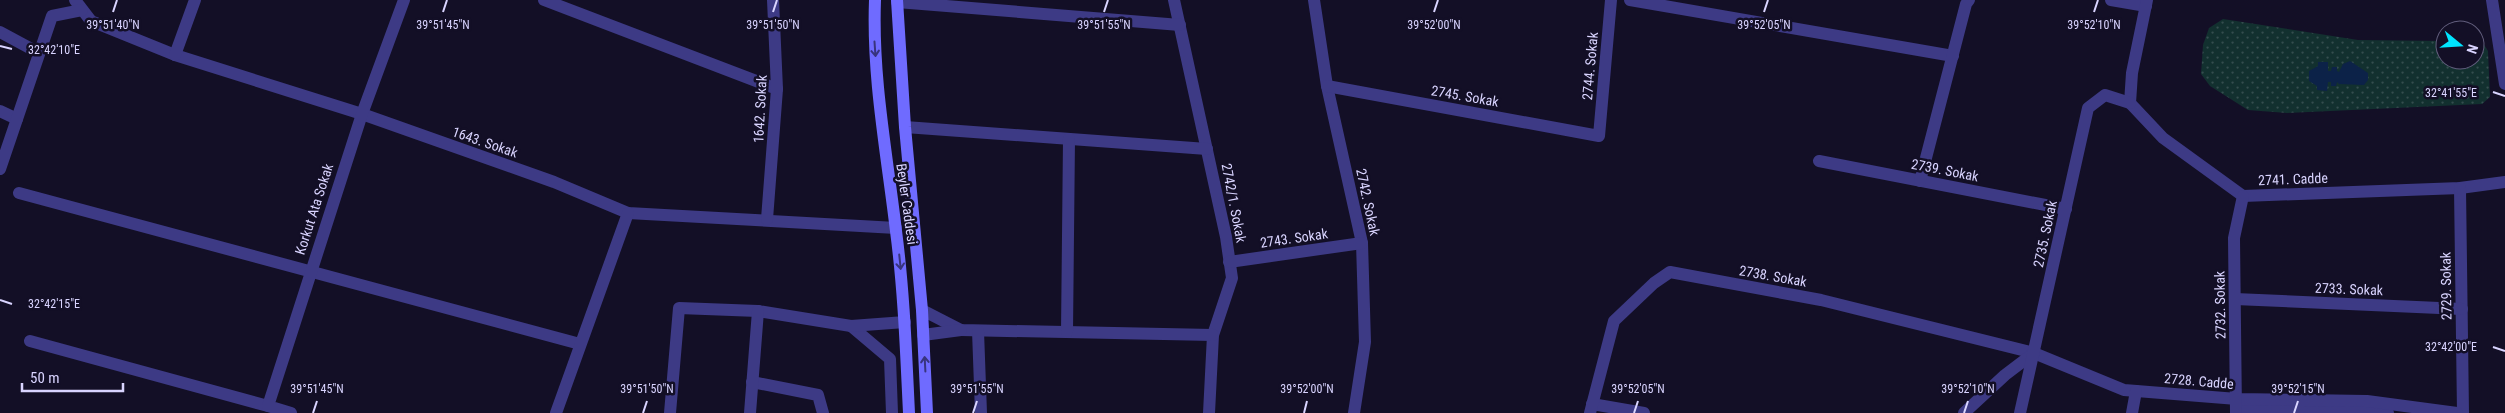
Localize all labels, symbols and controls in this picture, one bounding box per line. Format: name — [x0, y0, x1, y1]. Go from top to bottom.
text: 39°51'40"N — [86, 18, 140, 32]
text: 39°51'45"N — [416, 18, 470, 32]
text: 39°51'50"N — [746, 18, 800, 32]
text: 39°51'55"N — [1077, 18, 1131, 32]
text: 39°52'00"N — [1407, 18, 1461, 32]
text: 39°52'05"N — [1737, 18, 1791, 32]
text: 39°52'10"N — [2067, 18, 2121, 32]
north arrow — [2435, 20, 2485, 70]
street label: 2744. Sokak — [1579, 31, 1601, 101]
one-way arrow — [871, 40, 880, 56]
text: N — [2463, 42, 2481, 56]
text: 32°42'10"E — [28, 43, 80, 57]
street label: 1642. Sokak — [750, 74, 770, 143]
street label: 2745. Sokak — [1430, 82, 1501, 110]
text: 32°41'55"E — [2425, 86, 2477, 100]
street label: 1643. Sokak — [450, 123, 520, 161]
street label: 2739. Sokak — [1910, 156, 1981, 184]
street label: Korkut Ata Sokak — [292, 161, 336, 257]
street label: Beyler Caddesi — [893, 162, 921, 246]
street label: 2742/1. Sokak — [1218, 162, 1250, 245]
street label: 2742. Sokak — [1353, 167, 1383, 238]
street label: 2741. Cadde — [2258, 170, 2329, 188]
street label: 2735. Sokak — [2030, 198, 2060, 269]
street label: 2743. Sokak — [1259, 225, 1330, 251]
street label: 2729. Sokak — [2437, 251, 2455, 320]
one-way arrow — [895, 254, 905, 270]
street label: 2738. Sokak — [1738, 262, 1809, 290]
street label: 2732. Sokak — [2211, 270, 2229, 339]
street label: 2733. Sokak — [2315, 280, 2384, 298]
text: 32°42'15"E — [28, 297, 80, 311]
text: 32°42'00"E — [2425, 340, 2477, 354]
one-way arrow — [920, 357, 929, 373]
scale bar — [22, 360, 124, 392]
text: 50 m — [30, 369, 60, 387]
street label: 2728. Cadde — [2164, 370, 2235, 392]
text: 39°51'45"N — [290, 382, 344, 396]
text: 39°51'50"N — [620, 382, 674, 396]
text: 39°51'55"N — [950, 382, 1004, 396]
text: 39°52'00"N — [1280, 382, 1334, 396]
text: 39°52'05"N — [1611, 382, 1665, 396]
text: 39°52'10"N — [1941, 382, 1995, 396]
text: 39°52'15"N — [2271, 382, 2325, 396]

